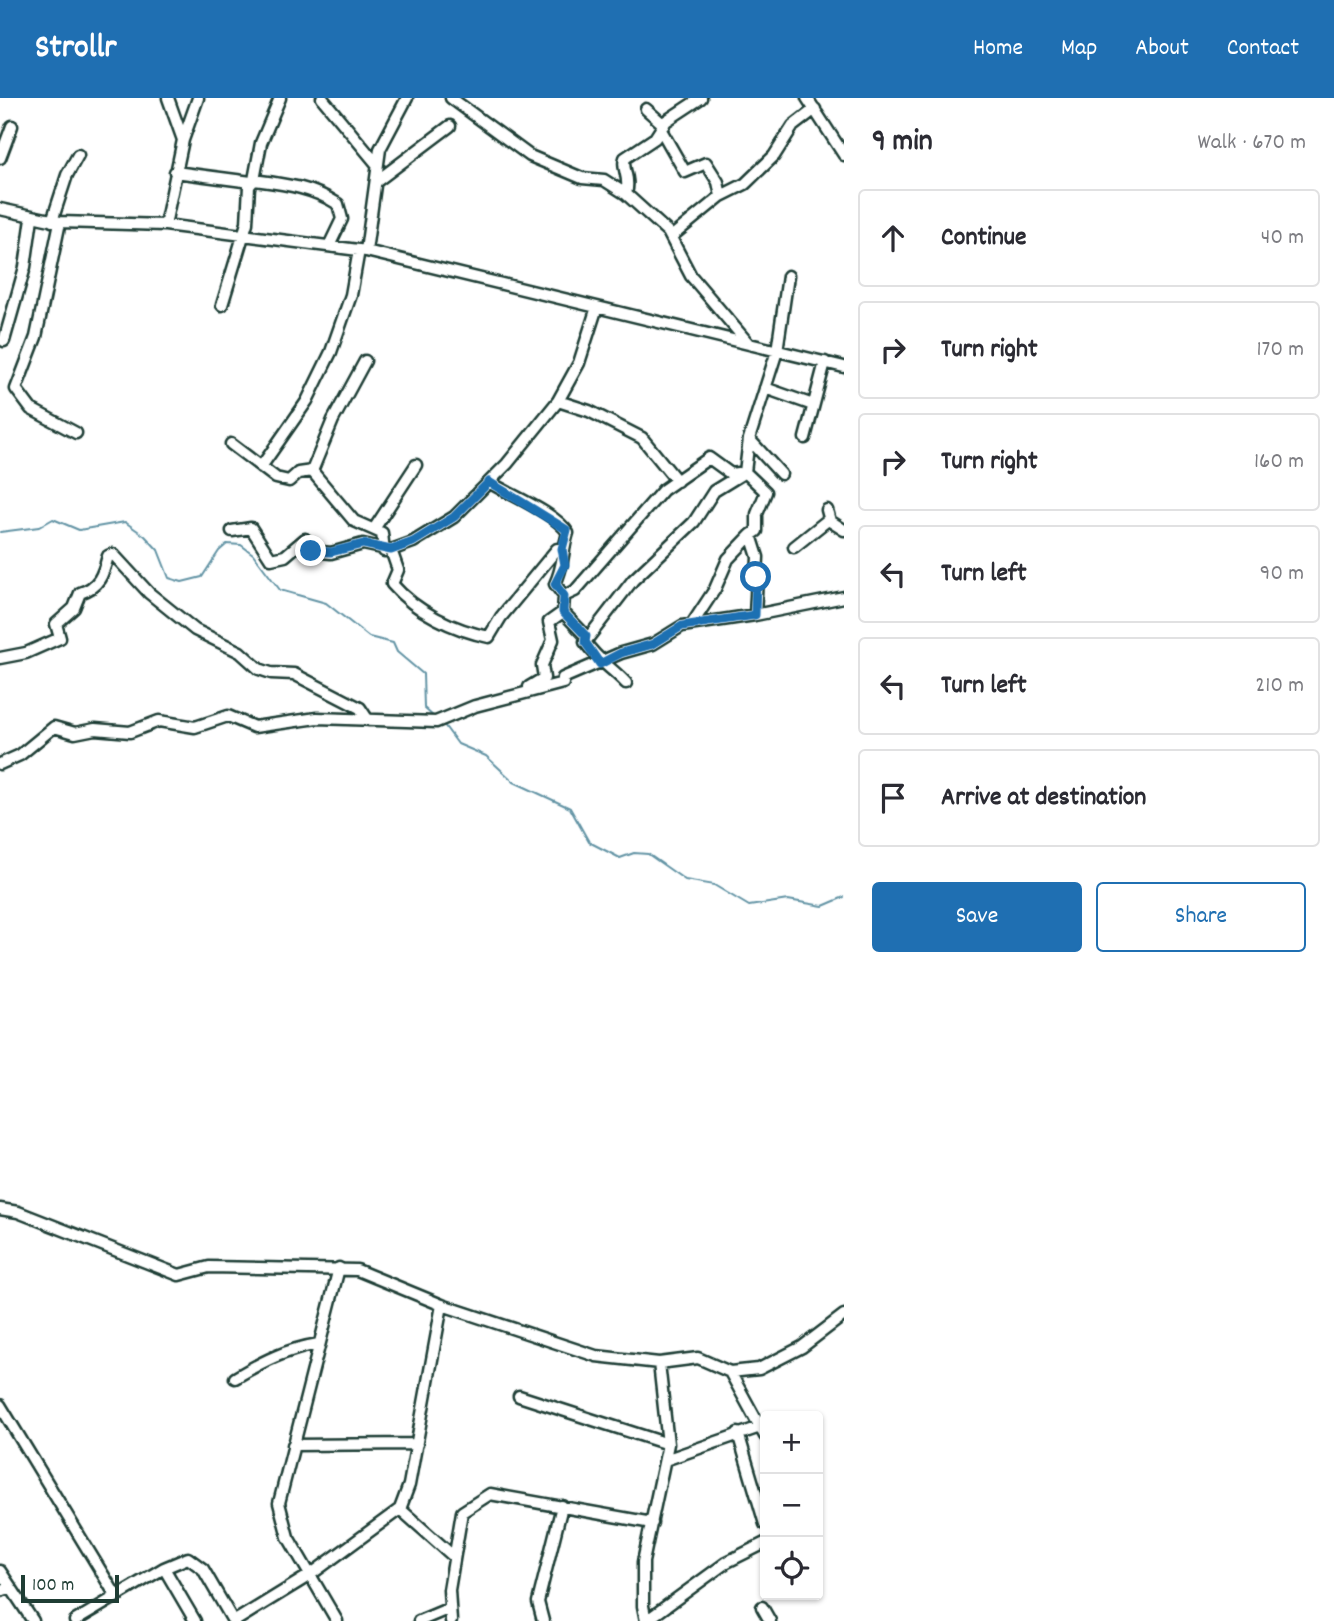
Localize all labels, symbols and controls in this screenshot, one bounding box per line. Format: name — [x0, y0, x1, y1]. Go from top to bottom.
text: Strollr — [35, 26, 117, 73]
text: Home — [973, 32, 1023, 66]
text: Map — [1061, 32, 1097, 66]
text: About — [1135, 32, 1189, 66]
text: Contact — [1227, 32, 1299, 66]
text: 9 min — [872, 122, 933, 165]
text: Walk · 670 m — [1198, 127, 1306, 160]
icon: ahead — [874, 219, 912, 257]
text: Continue — [941, 220, 1026, 257]
text: 40 m — [1261, 222, 1304, 255]
icon: right — [874, 331, 912, 369]
text: Turn right — [941, 332, 1038, 369]
text: 170 m — [1257, 334, 1304, 367]
icon: right — [874, 443, 912, 481]
text: Turn right — [941, 444, 1038, 481]
text: 160 m — [1254, 446, 1304, 479]
route end — [295, 535, 326, 566]
icon: left — [874, 555, 912, 593]
text: Turn left — [941, 556, 1027, 593]
text: 90 m — [1260, 558, 1304, 591]
route start — [740, 561, 771, 592]
icon: left — [874, 667, 912, 705]
text: Turn left — [941, 668, 1027, 705]
text: 210 m — [1255, 670, 1304, 703]
icon: arrive — [874, 779, 912, 817]
text: Arrive at destination — [941, 780, 1146, 817]
button: Save — [872, 882, 1082, 952]
button: Share — [1096, 882, 1306, 952]
map controls — [760, 1411, 823, 1600]
button: + — [760, 1411, 823, 1474]
button: − — [760, 1474, 823, 1537]
button: locate — [760, 1537, 823, 1600]
scale bar — [21, 1572, 119, 1604]
text: 100 m — [32, 1573, 74, 1600]

